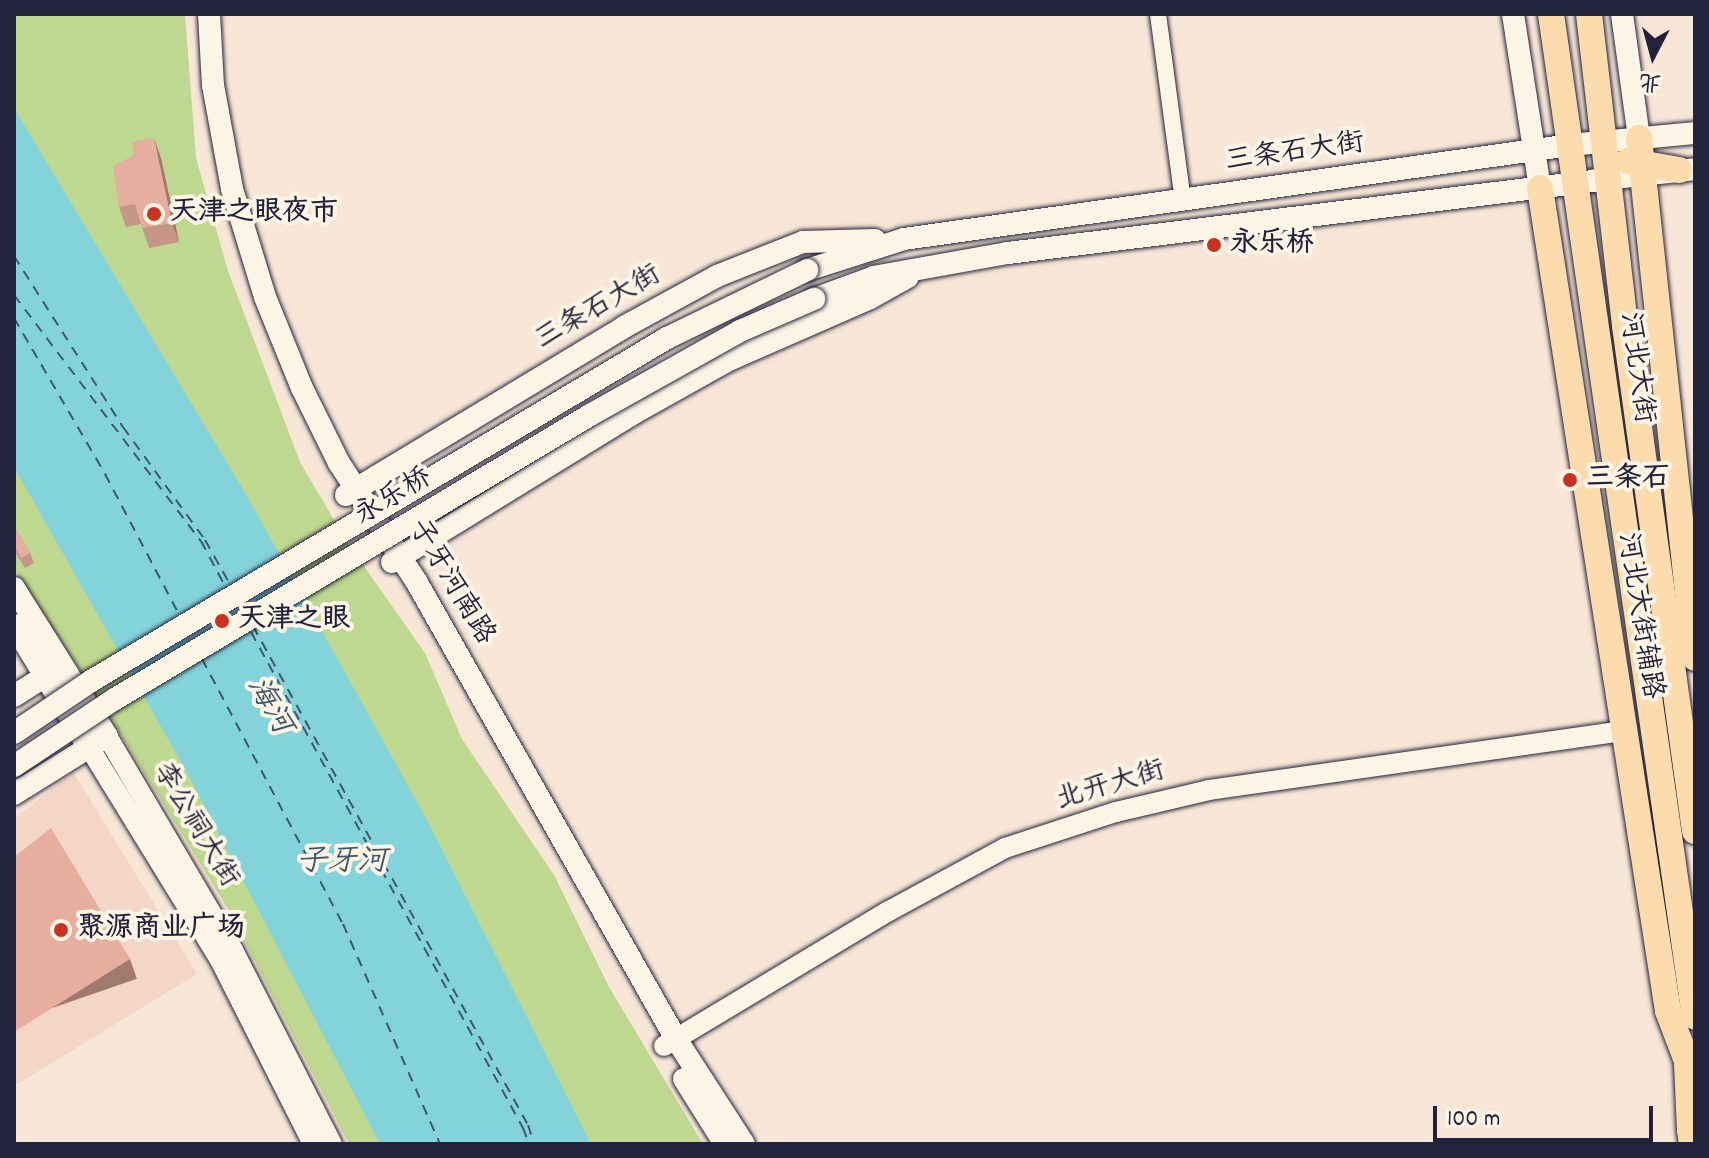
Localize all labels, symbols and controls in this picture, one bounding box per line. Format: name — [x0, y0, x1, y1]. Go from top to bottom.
north arrow — [1613, 16, 1693, 96]
text: 北 — [1638, 64, 1663, 97]
street label: 三条石大街 — [1223, 128, 1367, 180]
place label: 天津之眼夜市 — [170, 197, 338, 231]
marker: 天津之眼夜市 — [145, 205, 163, 223]
place label: 永乐桥 — [1230, 228, 1314, 262]
marker: 永乐桥 — [1205, 236, 1223, 254]
street label: 三条石大街 — [530, 259, 668, 359]
street label: 河北大街 — [1611, 310, 1659, 426]
street label: 永乐桥 — [349, 462, 439, 534]
place label: 三条石 — [1586, 463, 1670, 497]
marker: 三条石 — [1561, 471, 1579, 489]
street label: 子牙河南路 — [400, 514, 500, 652]
street label: 河北大街辅路 — [1608, 530, 1668, 702]
place label: 天津之眼 — [238, 604, 350, 638]
marker: 天津之眼 — [213, 612, 231, 630]
water label: 海河 — [236, 672, 298, 742]
street label: 北开大街 — [1053, 755, 1169, 819]
street label: 李公祠大街 — [144, 757, 244, 895]
water label: 子牙河 — [297, 846, 387, 882]
place label: 聚源商业广场 — [77, 913, 245, 947]
marker: 聚源商业广场 — [52, 921, 70, 939]
scale bar — [1437, 1090, 1657, 1140]
text: 100 m — [1447, 1103, 1500, 1137]

